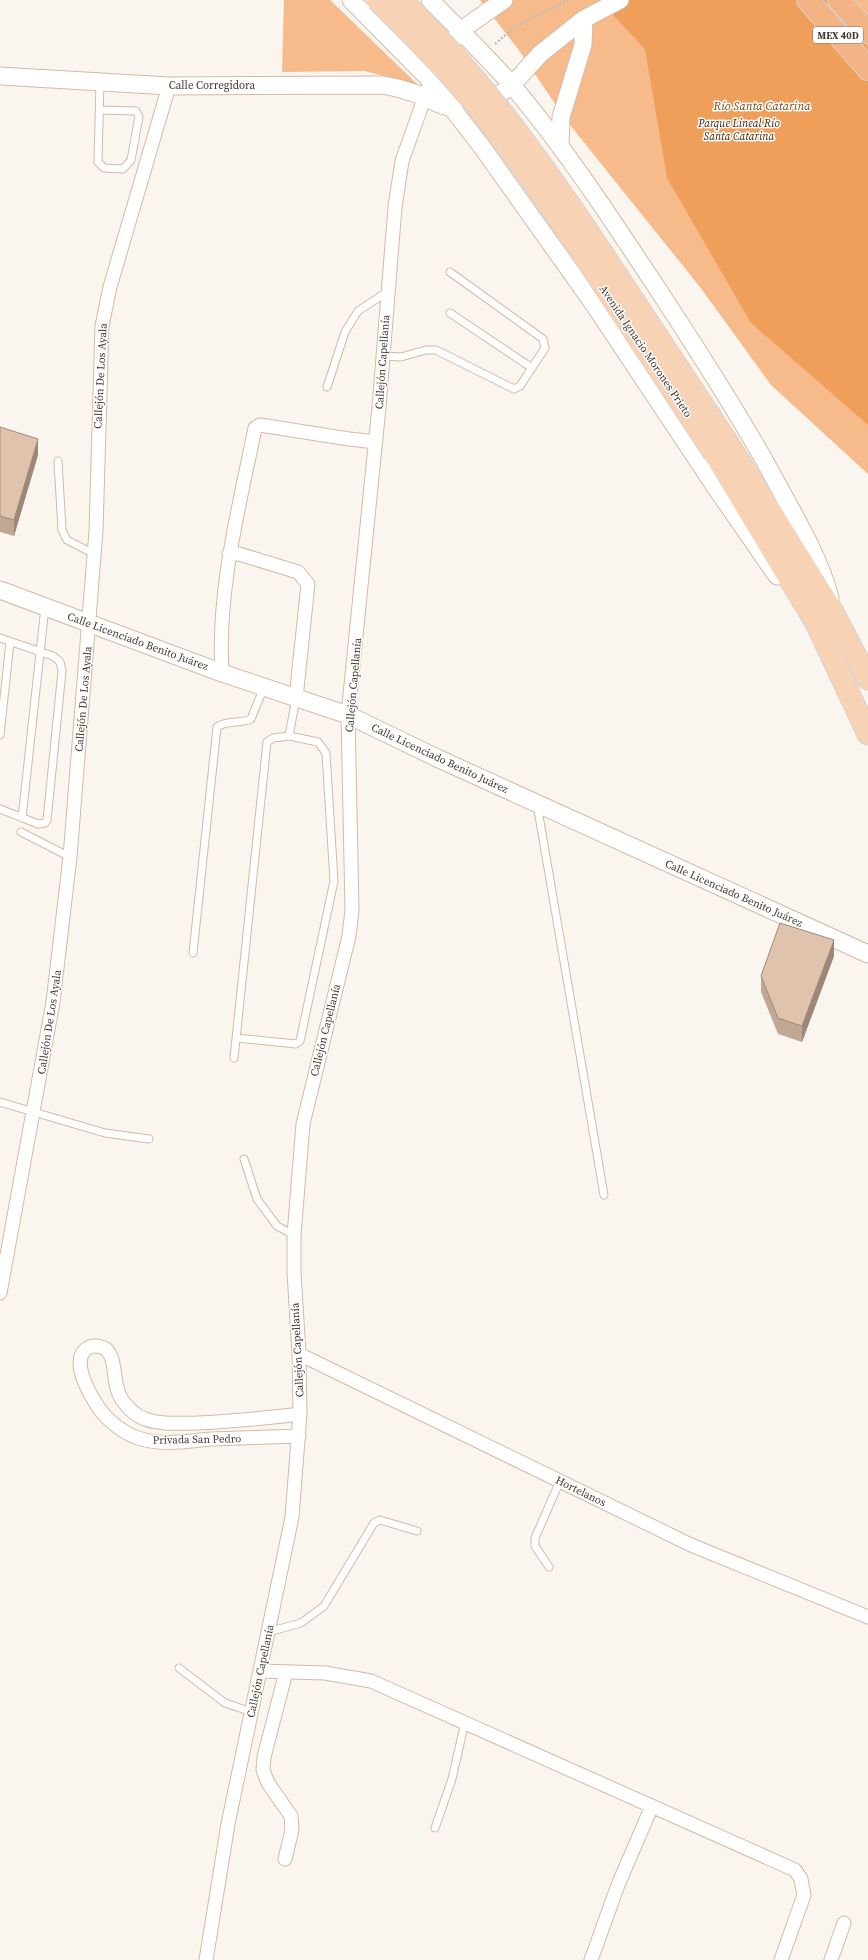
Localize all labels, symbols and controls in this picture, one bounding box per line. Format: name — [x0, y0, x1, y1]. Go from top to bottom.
road number: MEX 40D — [813, 27, 863, 43]
street label: Calle Corregidora — [169, 78, 256, 93]
water label: Río Santa Catarina — [713, 98, 811, 114]
park label: Parque Lineal Río Santa Catarina — [697, 116, 780, 144]
street label: Avenida Ignacio Morones Prieto — [596, 282, 696, 420]
street label: Callejón Capellanía — [372, 314, 393, 410]
street label: Callejón De Los Ayala — [90, 323, 111, 429]
street label: Calle Licenciado Benito Juárez — [65, 609, 211, 674]
street label: Callejón Capellanía — [342, 637, 365, 733]
street label: Callejón De Los Ayala — [71, 645, 96, 752]
street label: Calle Licenciado Benito Juárez — [369, 720, 511, 797]
street label: Calle Licenciado Benito Juárez — [663, 856, 805, 931]
street label: Callejón De Los Ayala — [34, 968, 65, 1075]
street label: Callejón Capellanía — [307, 982, 344, 1078]
street label: Callejón Capellanía — [288, 1302, 307, 1398]
street label: Privada San Pedro — [153, 1431, 241, 1448]
street label: Hortelanos — [553, 1473, 609, 1510]
street label: Callejón Capellanía — [243, 1623, 278, 1719]

